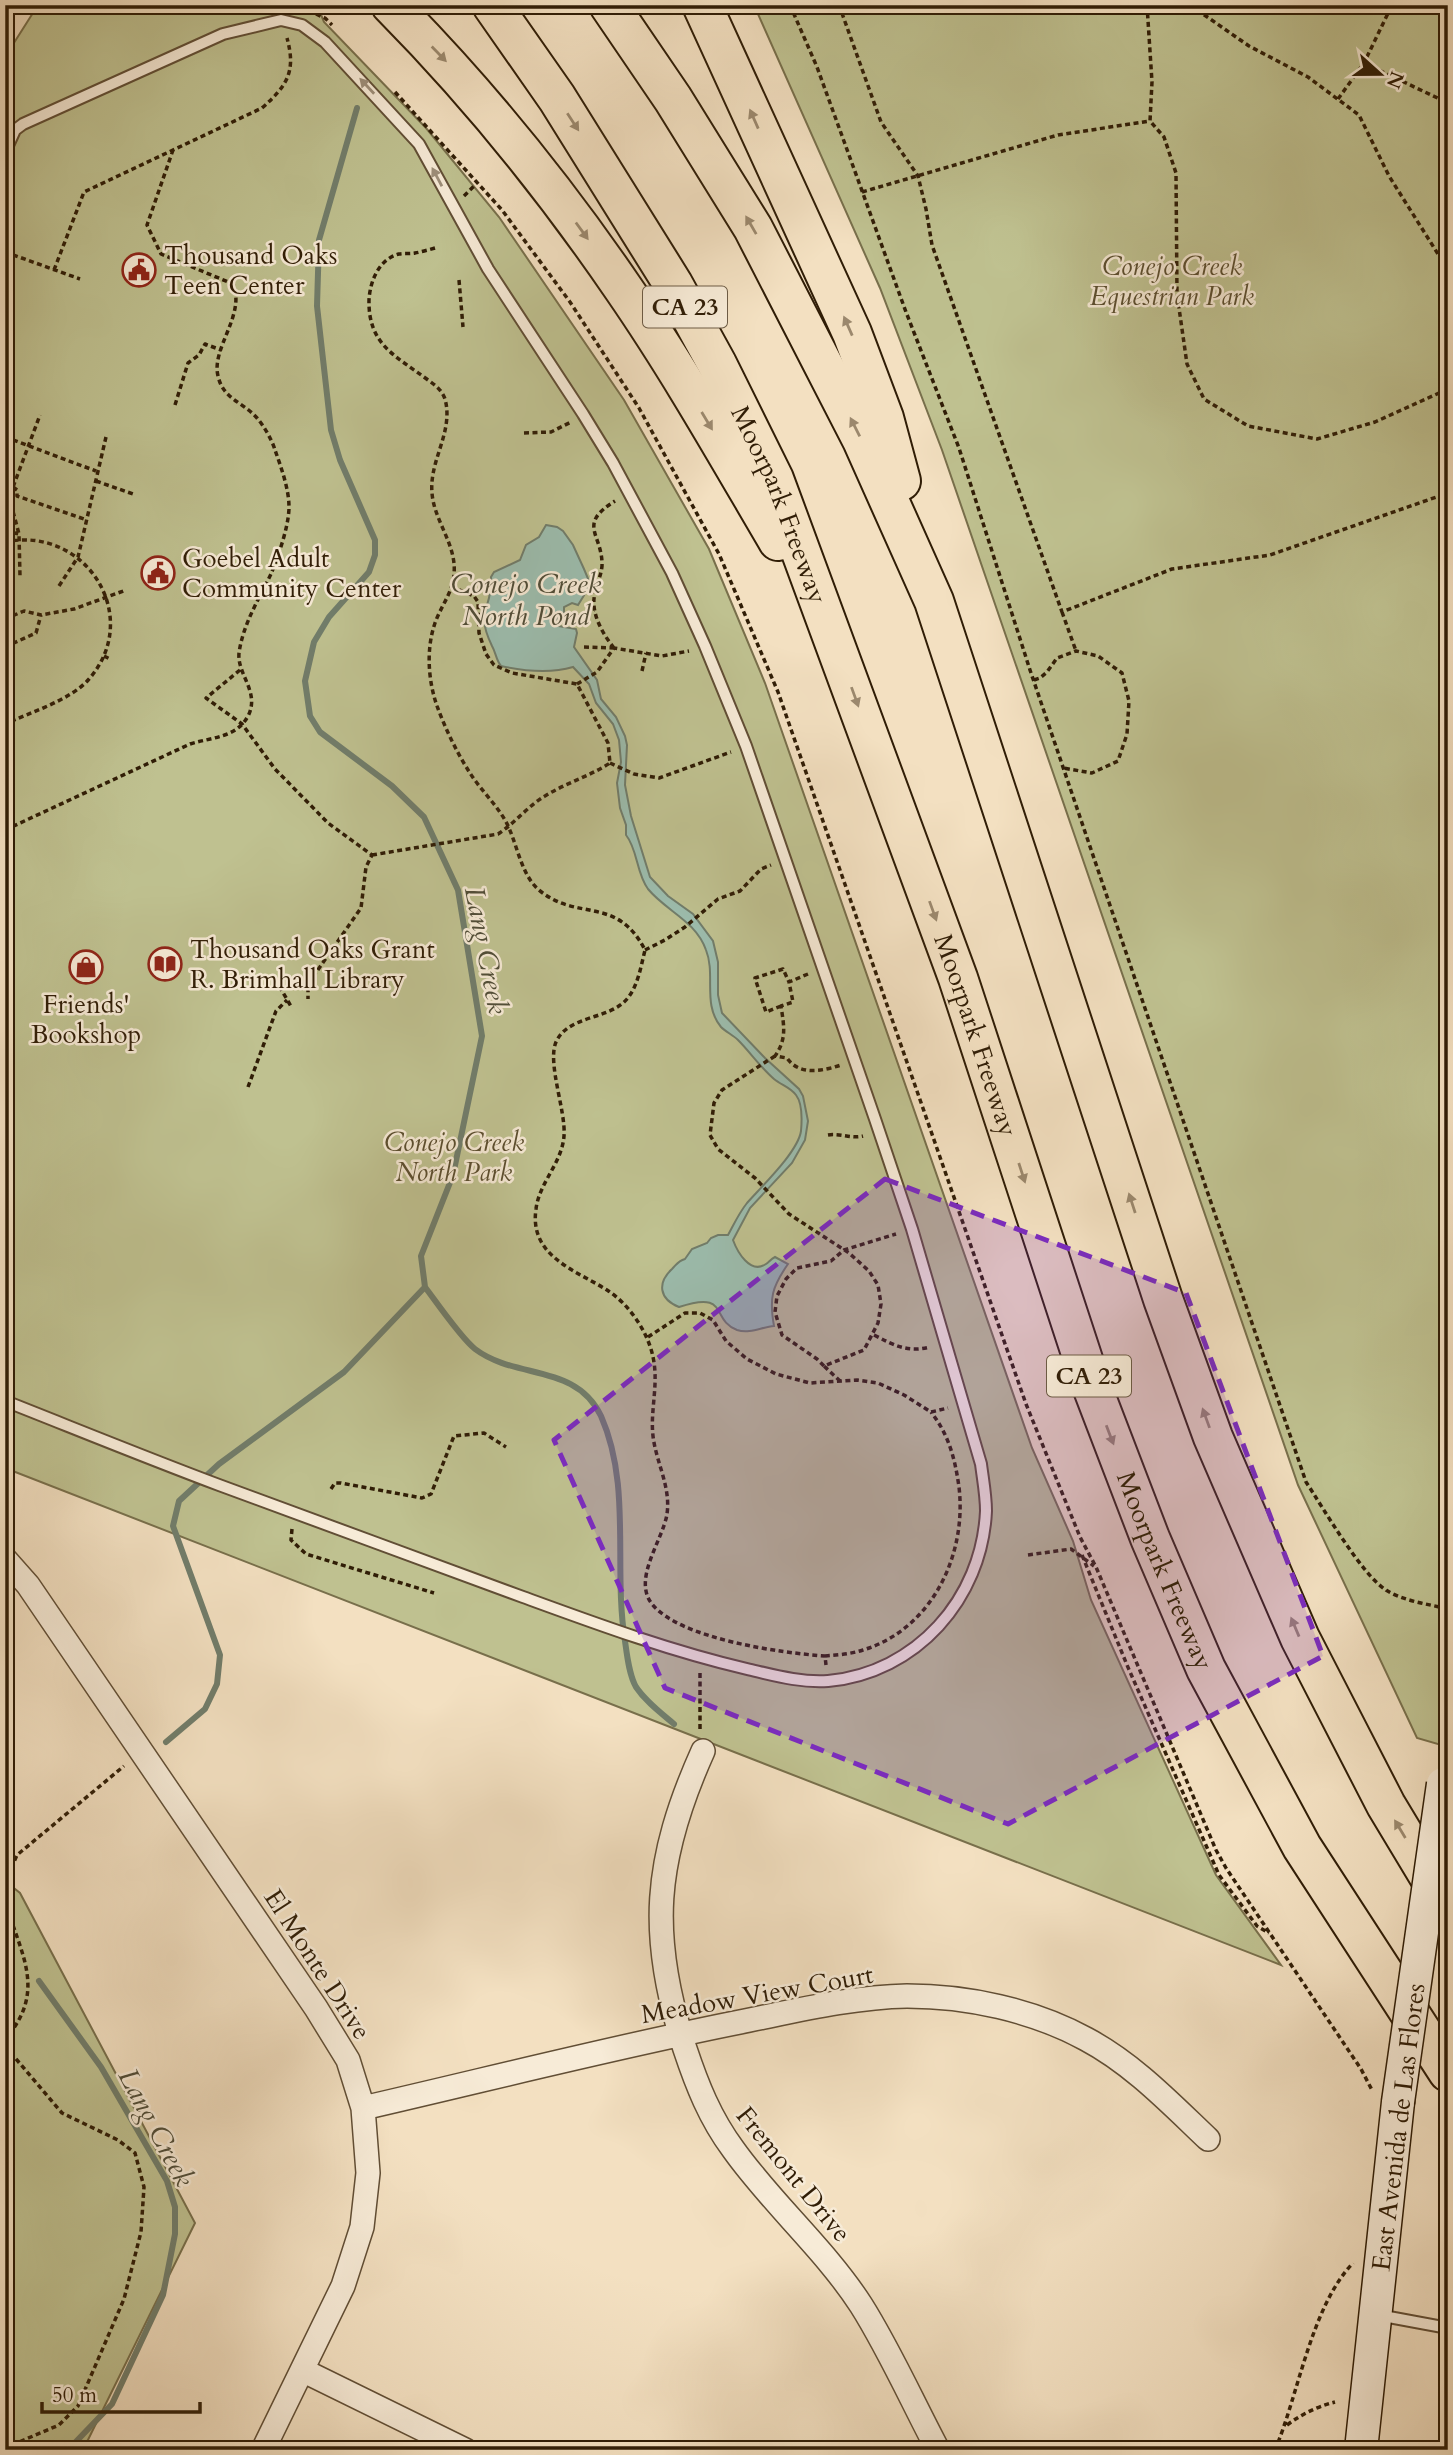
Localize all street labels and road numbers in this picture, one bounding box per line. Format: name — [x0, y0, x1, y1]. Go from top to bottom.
road number: CA 23 — [643, 286, 727, 328]
street label: Moorpark Freeway — [722, 400, 835, 609]
street label: Moorpark Freeway — [925, 929, 1026, 1141]
road number: CA 23 — [1047, 1356, 1131, 1396]
street label: Moorpark Freeway — [1108, 1467, 1221, 1675]
street label: El Monte Drive — [256, 1882, 379, 2046]
street label: Meadow View Court — [638, 1957, 876, 2032]
street label: East Avenida de Las Flores — [1363, 1981, 1434, 2273]
street label: Fremont Drive — [728, 2099, 859, 2249]

